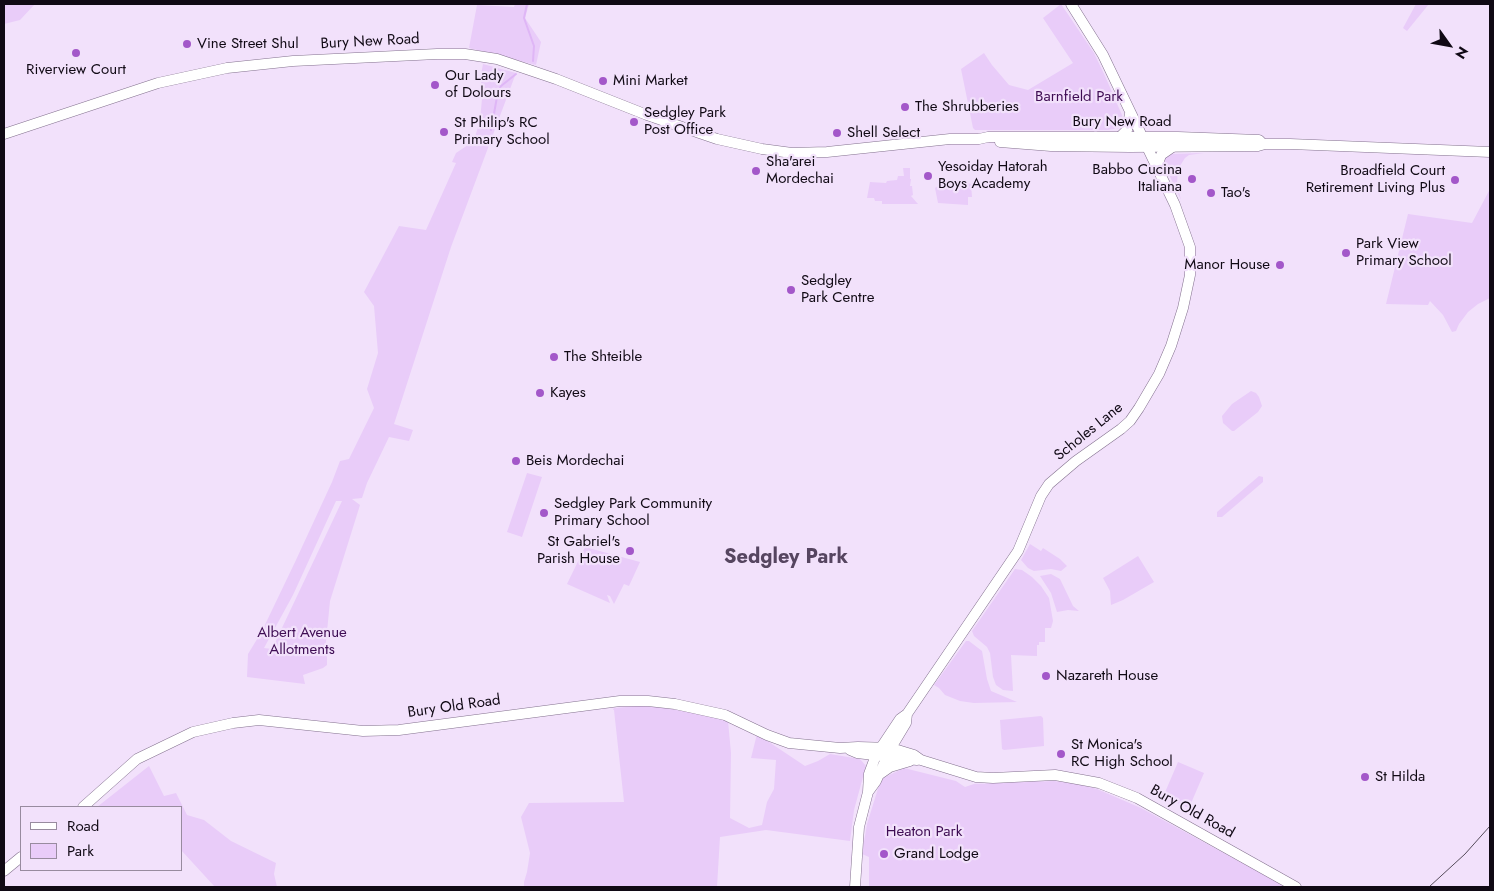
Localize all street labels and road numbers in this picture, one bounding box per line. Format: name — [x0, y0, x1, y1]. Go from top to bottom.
street label: Bury New Road — [320, 30, 420, 54]
street label: Bury New Road — [1072, 113, 1172, 131]
street label: Scholes Lane — [1051, 399, 1127, 465]
street label: Bury Old Road — [406, 692, 502, 722]
street label: Bury Old Road — [1147, 781, 1237, 843]

